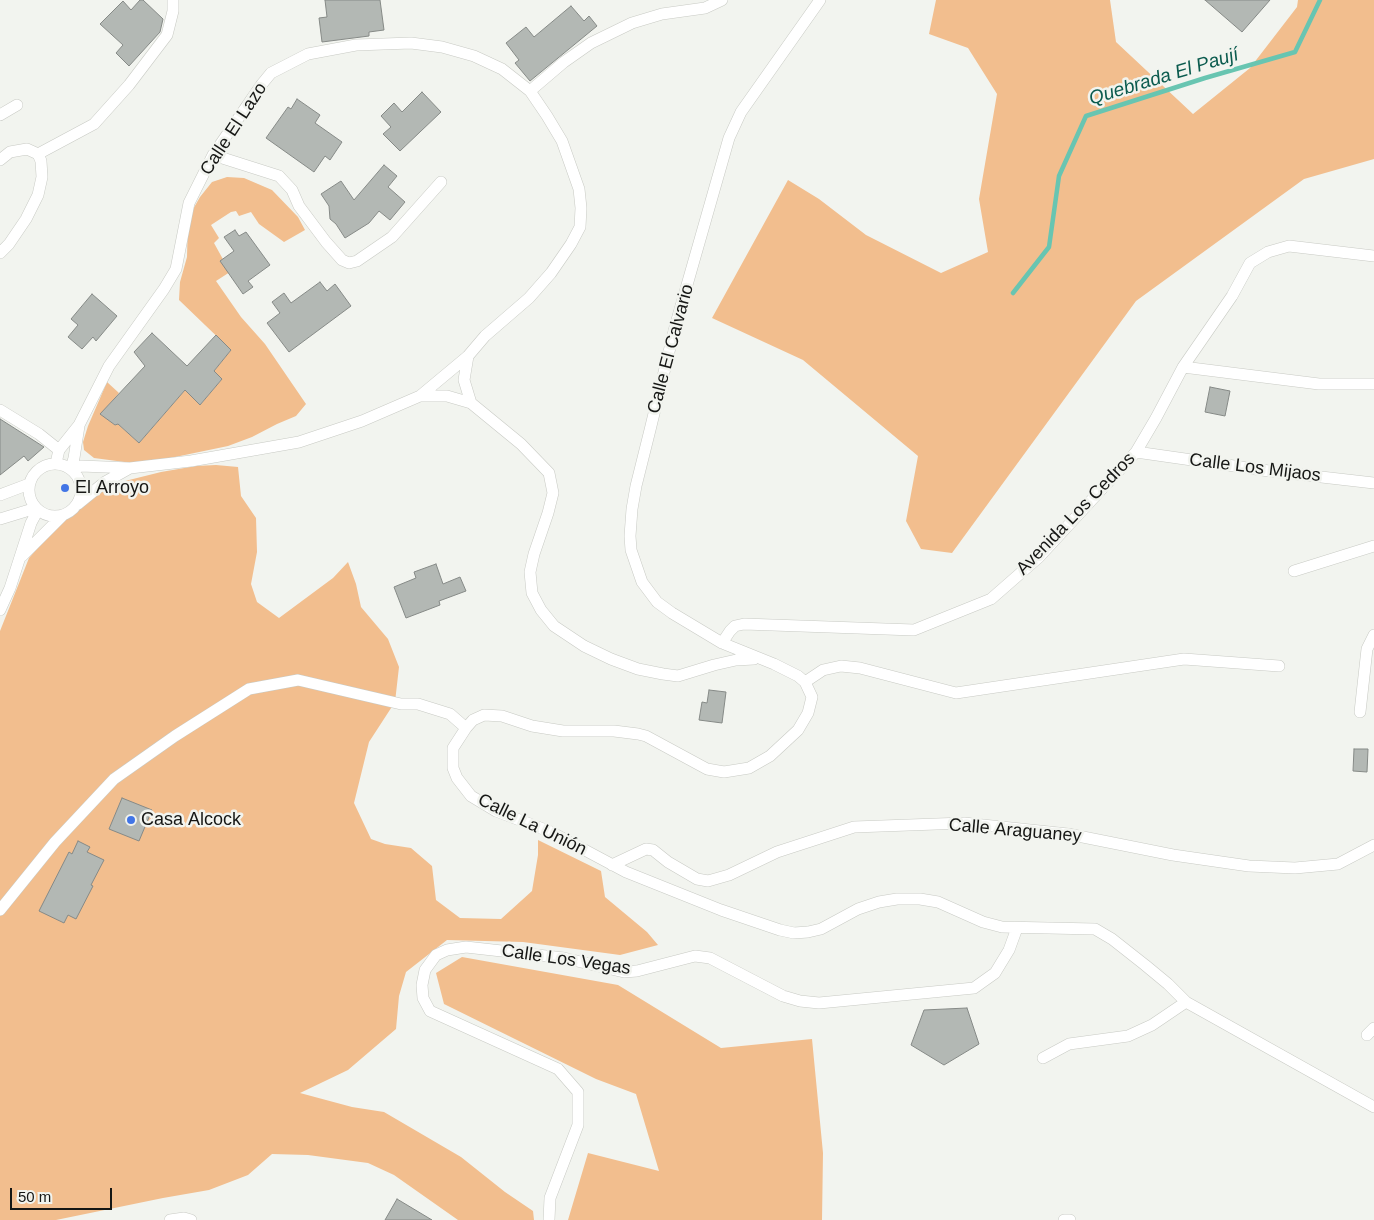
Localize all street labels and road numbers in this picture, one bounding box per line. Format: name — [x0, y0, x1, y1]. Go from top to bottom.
street label: Calle El Lazo — [196, 79, 272, 179]
street label: Calle El Calvario — [643, 282, 699, 416]
street label: Avenida Los Cedros — [1012, 448, 1140, 580]
street label: Calle Los Mijaos — [1188, 449, 1322, 487]
street label: Calle La Unión — [474, 789, 590, 861]
street label: Calle Araguaney — [948, 814, 1082, 848]
street label: Calle Los Vegas — [500, 940, 632, 980]

